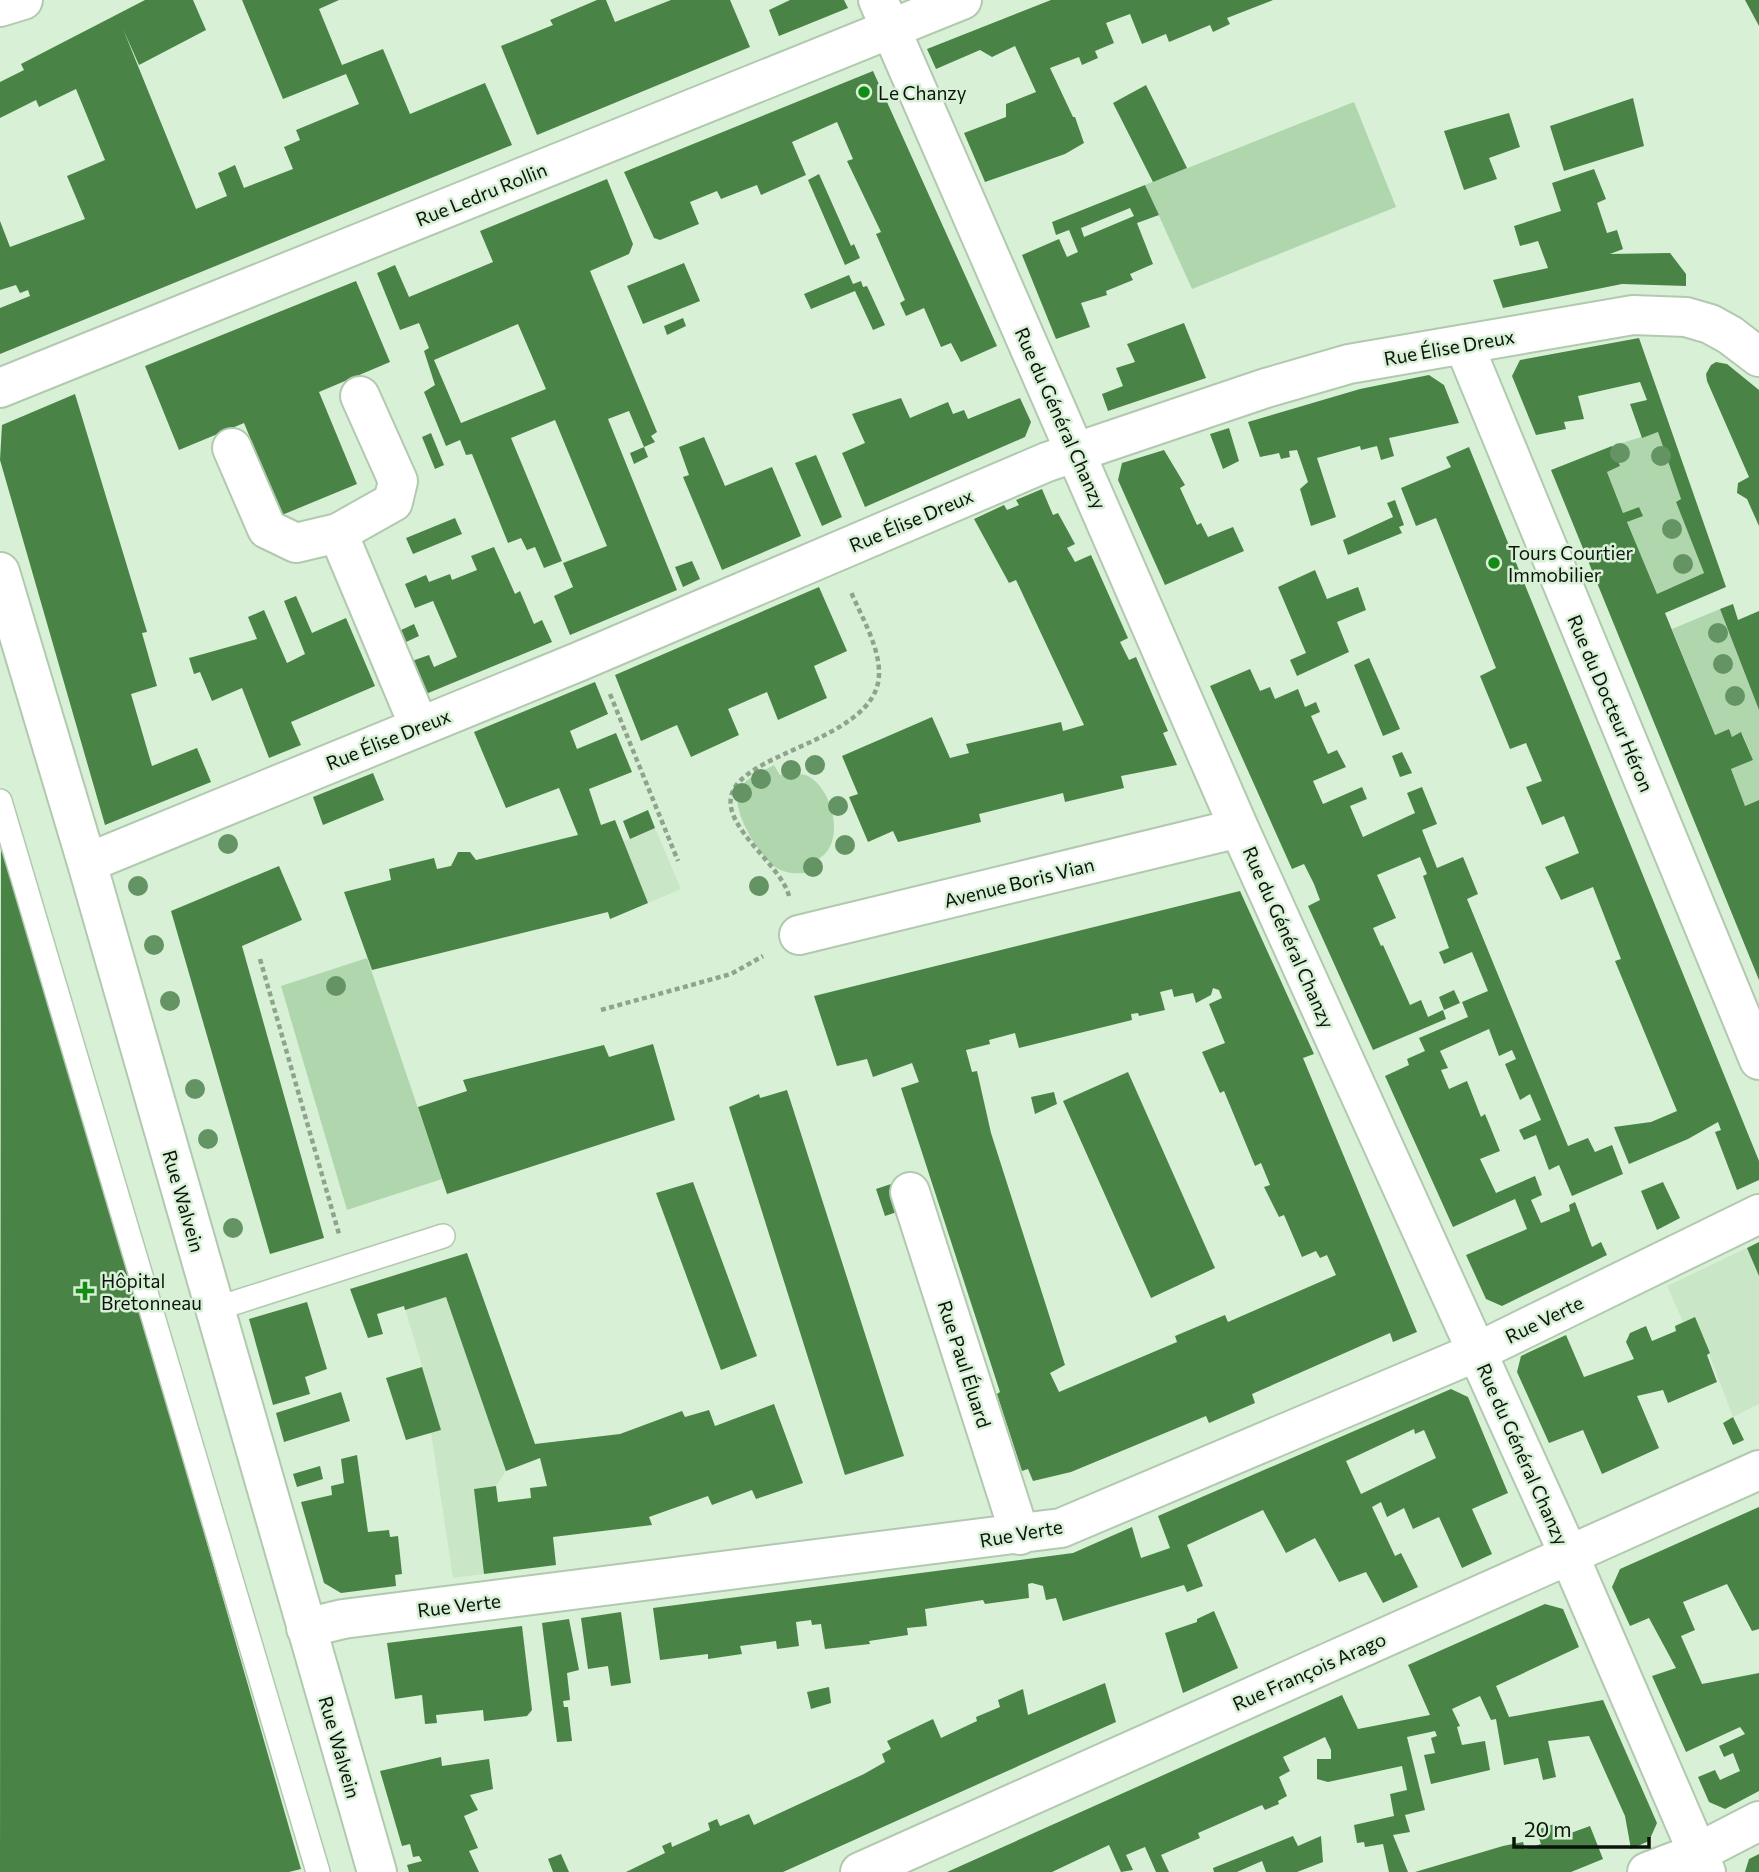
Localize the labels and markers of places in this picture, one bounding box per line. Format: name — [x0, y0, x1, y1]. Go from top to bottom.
place label: Le Chanzy — [878, 81, 967, 104]
marker: Le Chanzy — [856, 84, 872, 100]
place label: Tours Courtier Immobilier — [1508, 541, 1633, 586]
marker: Tours Courtier Immobilier — [1486, 555, 1502, 571]
place label: Hôpital Bretonneau — [101, 1269, 202, 1314]
marker: Hôpital Bretonneau — [75, 1281, 95, 1301]

